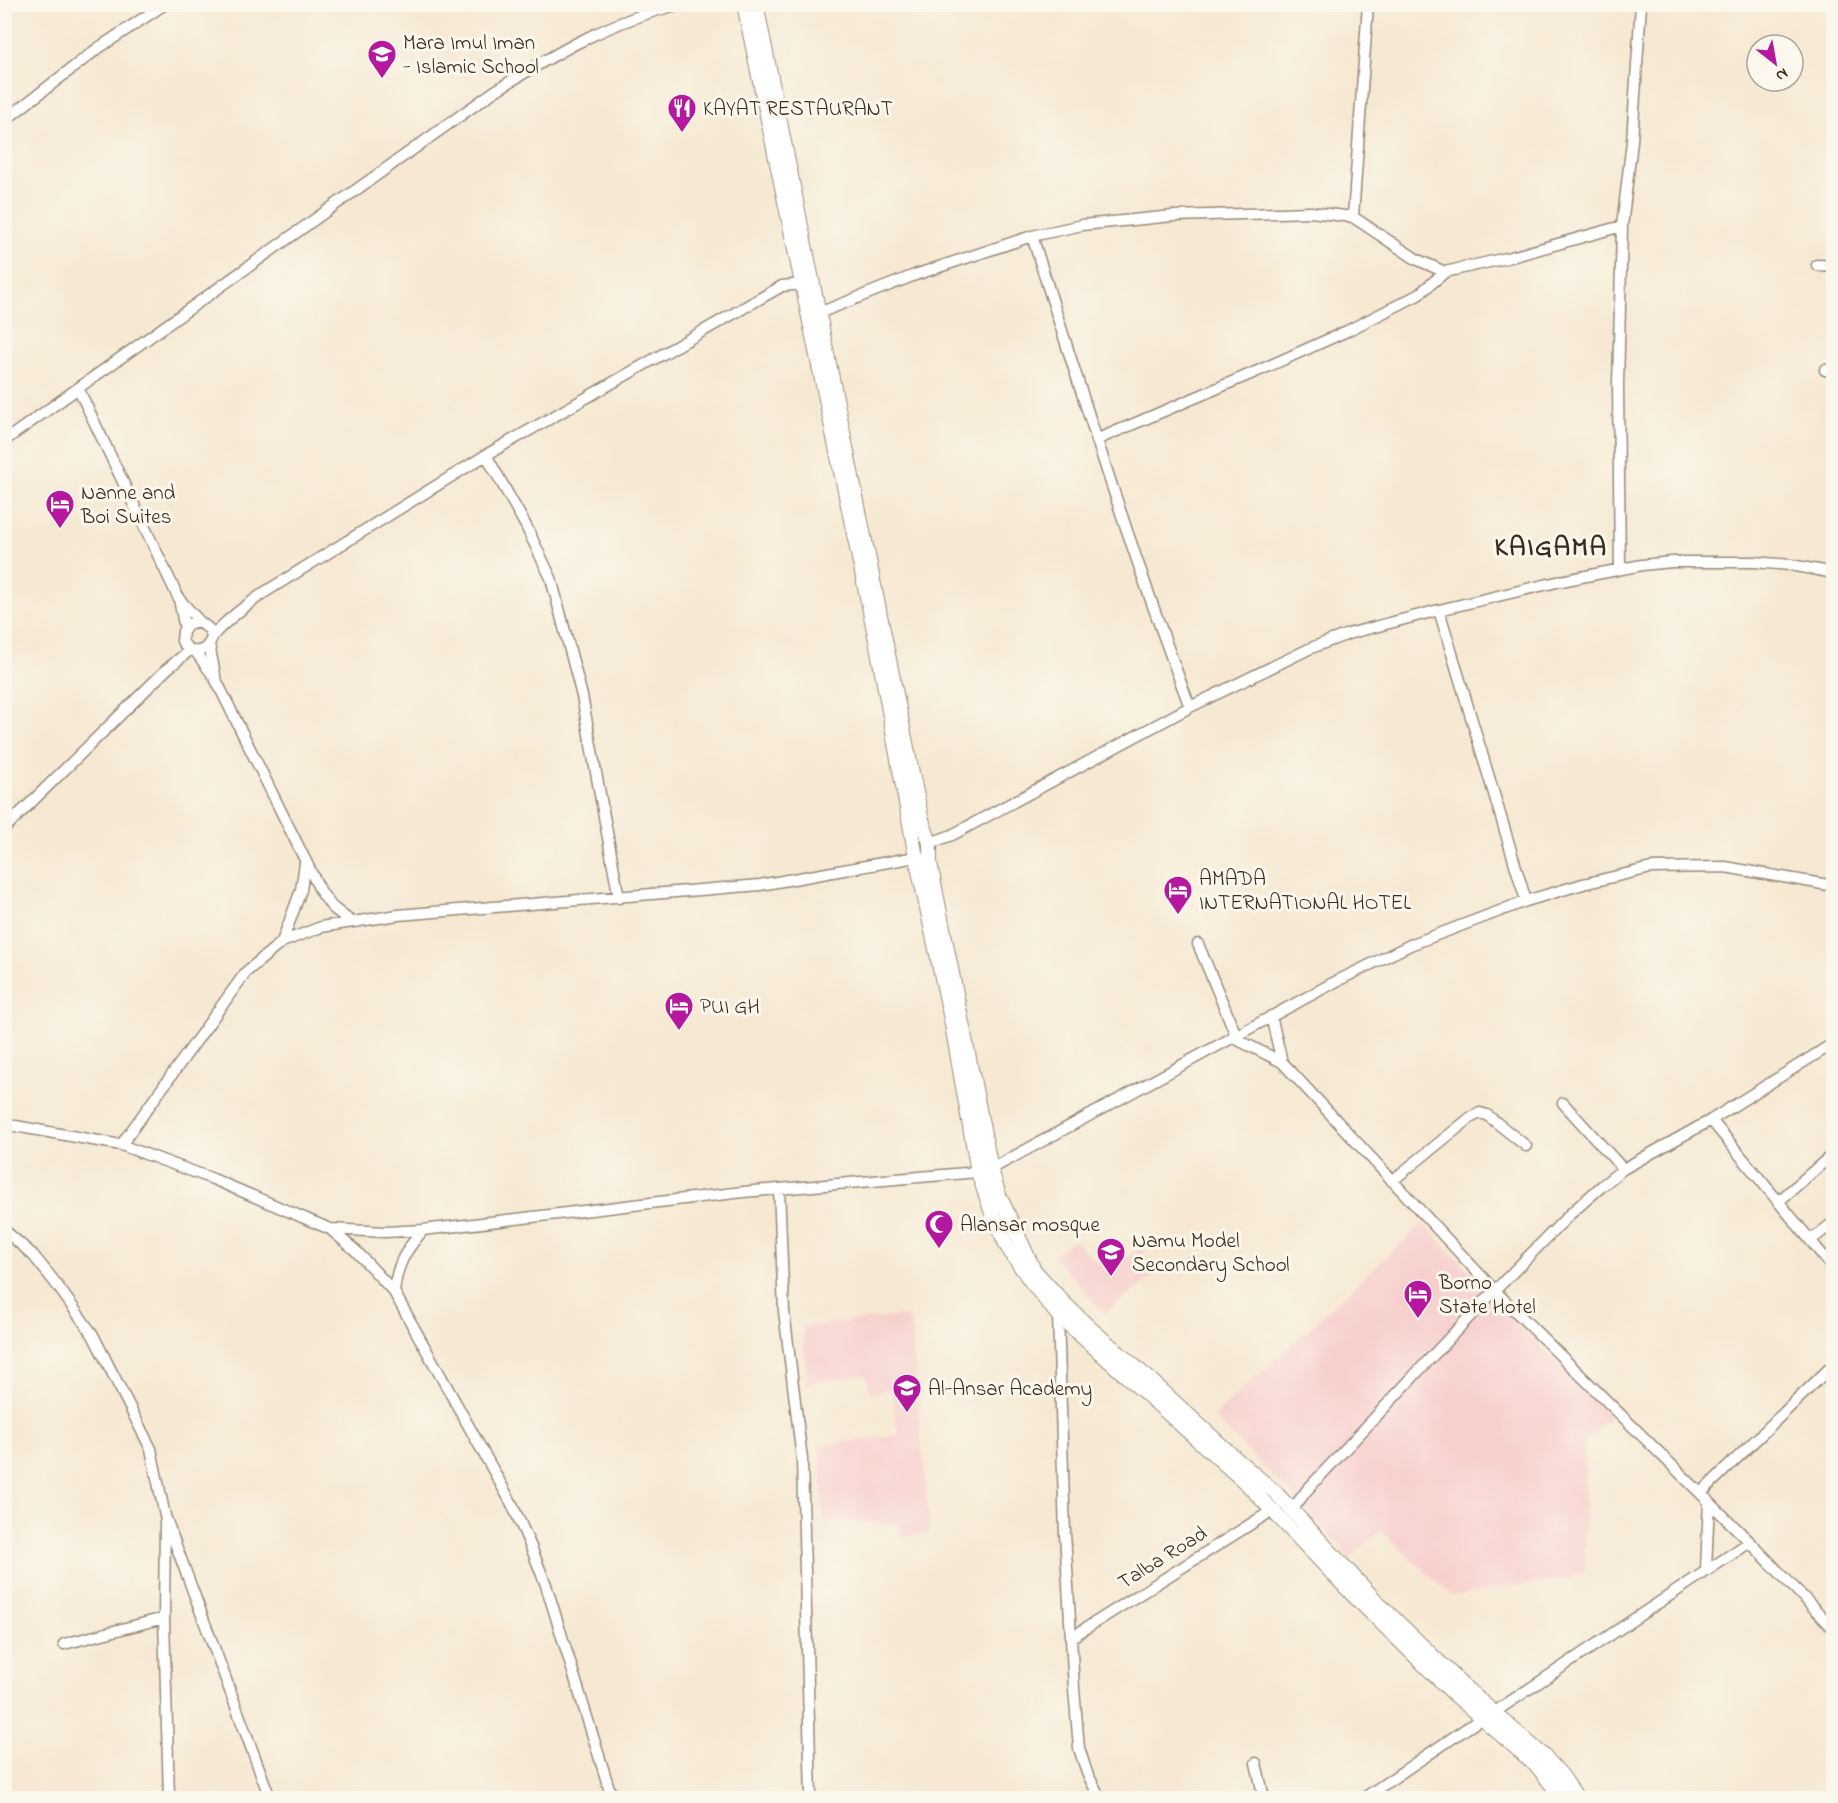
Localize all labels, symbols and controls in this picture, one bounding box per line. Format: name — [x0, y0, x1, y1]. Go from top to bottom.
place label: Mara Imul Iman - Islamic School — [403, 29, 539, 83]
north arrow — [1745, 33, 1805, 93]
school or university icon: Mara Imul Iman - Islamic School — [366, 38, 398, 80]
text: N — [1771, 61, 1793, 87]
restaurant icon: KAYAT RESTAURANT — [666, 92, 698, 134]
place label: KAYAT RESTAURANT — [703, 95, 893, 125]
place label: Nanne and Boi Suites — [80, 479, 176, 533]
hotel icon: Nanne and Boi Suites — [44, 488, 76, 530]
district label: KAIGAMA — [1494, 529, 1608, 568]
place label: AMADA INTERNATIONAL HOTEL — [1199, 865, 1411, 919]
hotel icon: AMADA INTERNATIONAL HOTEL — [1162, 874, 1194, 916]
hotel icon: PUI GH — [663, 990, 695, 1032]
place label: PUI GH — [700, 993, 760, 1023]
mosque icon: Alansar mosque — [923, 1208, 955, 1250]
place label: Alansar mosque — [960, 1211, 1101, 1241]
place label: Namu Model Secondary School — [1132, 1227, 1290, 1283]
school or university icon: Namu Model Secondary School — [1095, 1236, 1127, 1278]
place label: Borno State Hotel — [1438, 1269, 1536, 1323]
hotel icon: Borno State Hotel — [1402, 1278, 1434, 1320]
school or university icon: Al-Ansar Academy — [891, 1372, 923, 1414]
place label: Al-Ansar Academy — [928, 1375, 1092, 1407]
street label: Talba Road — [1113, 1519, 1214, 1598]

